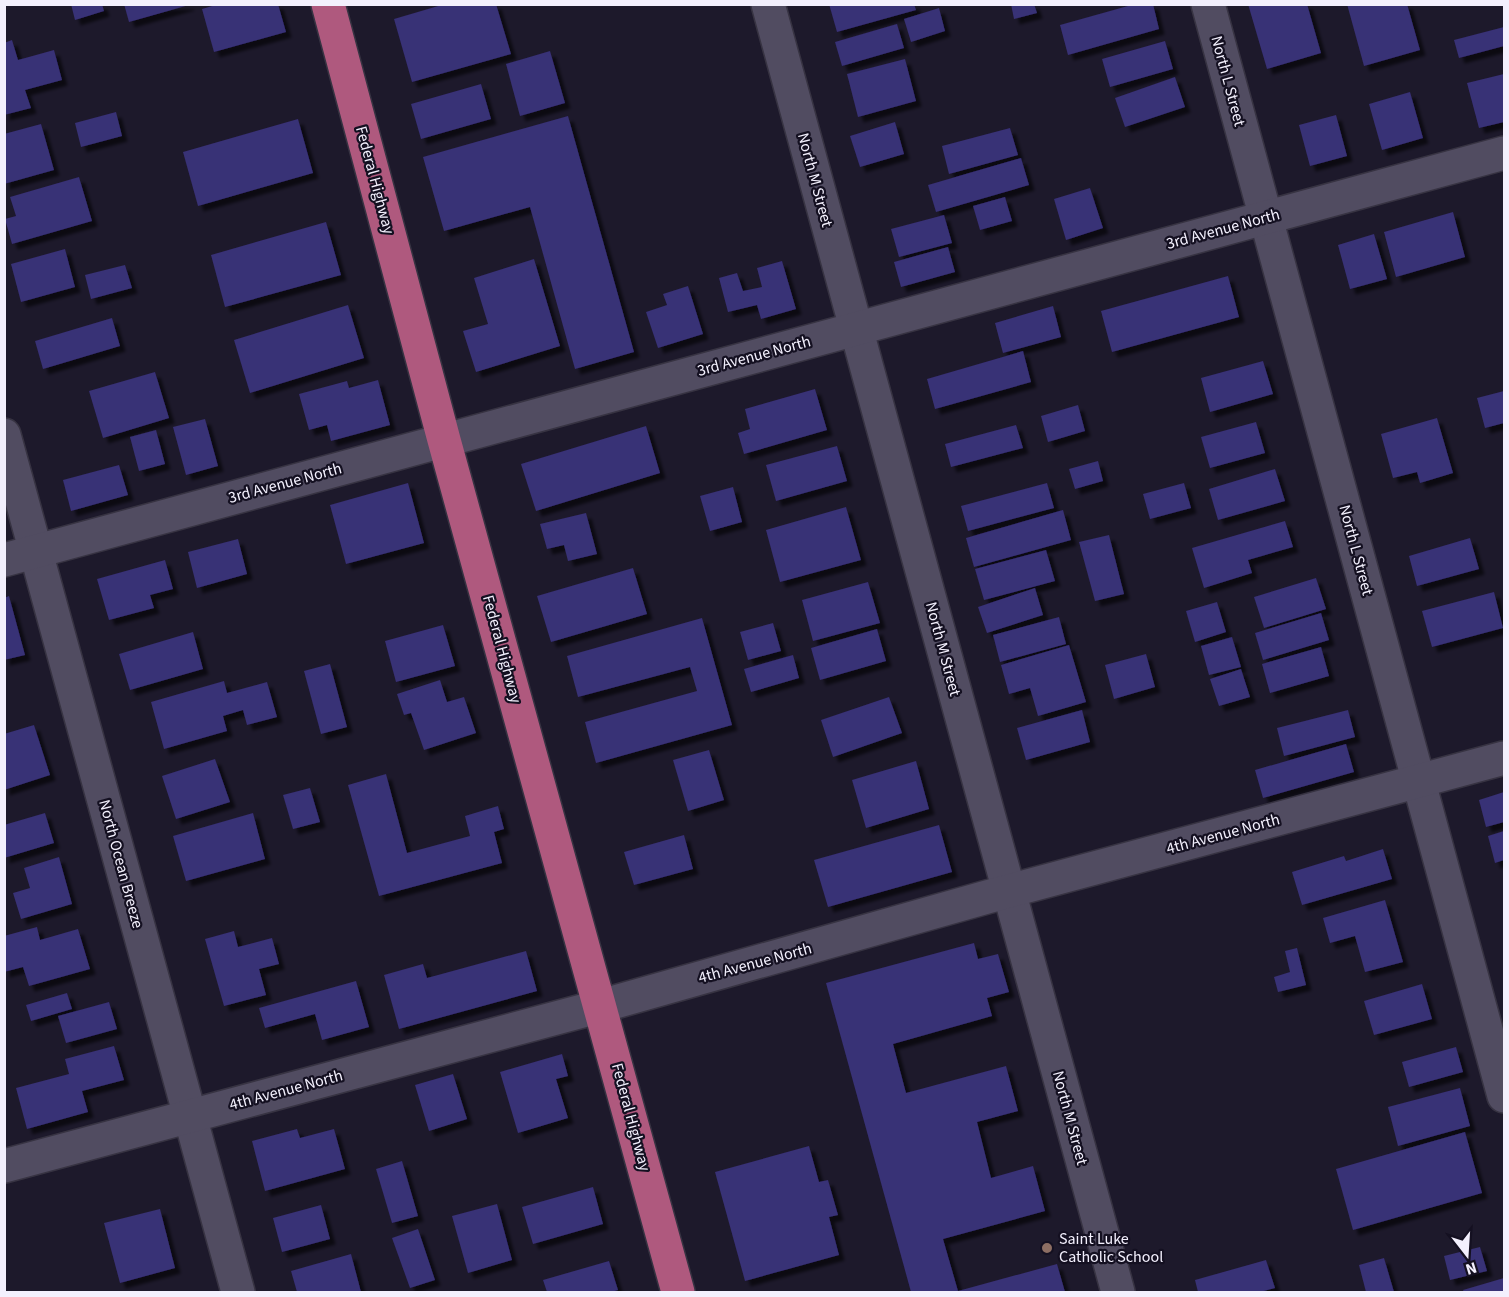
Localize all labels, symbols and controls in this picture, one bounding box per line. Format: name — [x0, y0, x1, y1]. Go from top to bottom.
street label: North L Street — [1205, 33, 1251, 129]
street label: Federal Highway — [350, 124, 400, 237]
street label: North M Street — [792, 130, 838, 230]
street label: 3rd Avenue North — [1164, 203, 1282, 255]
street label: 3rd Avenue North — [695, 330, 813, 382]
street label: 3rd Avenue North — [226, 457, 344, 509]
street label: North L Street — [1333, 502, 1379, 598]
street label: Federal Highway — [477, 593, 527, 706]
street label: North M Street — [920, 599, 966, 699]
street label: North Ocean Breeze — [93, 797, 149, 931]
street label: 4th Avenue North — [1164, 808, 1282, 860]
street label: 4th Avenue North — [696, 937, 814, 989]
street label: Federal Highway — [606, 1061, 656, 1174]
street label: 4th Avenue North — [227, 1064, 345, 1116]
street label: North M Street — [1047, 1068, 1093, 1168]
north arrow — [1437, 1225, 1497, 1285]
place label: Saint Luke Catholic School — [1059, 1228, 1163, 1268]
marker: Saint Luke Catholic School — [1040, 1241, 1054, 1255]
text: N — [1463, 1256, 1479, 1280]

